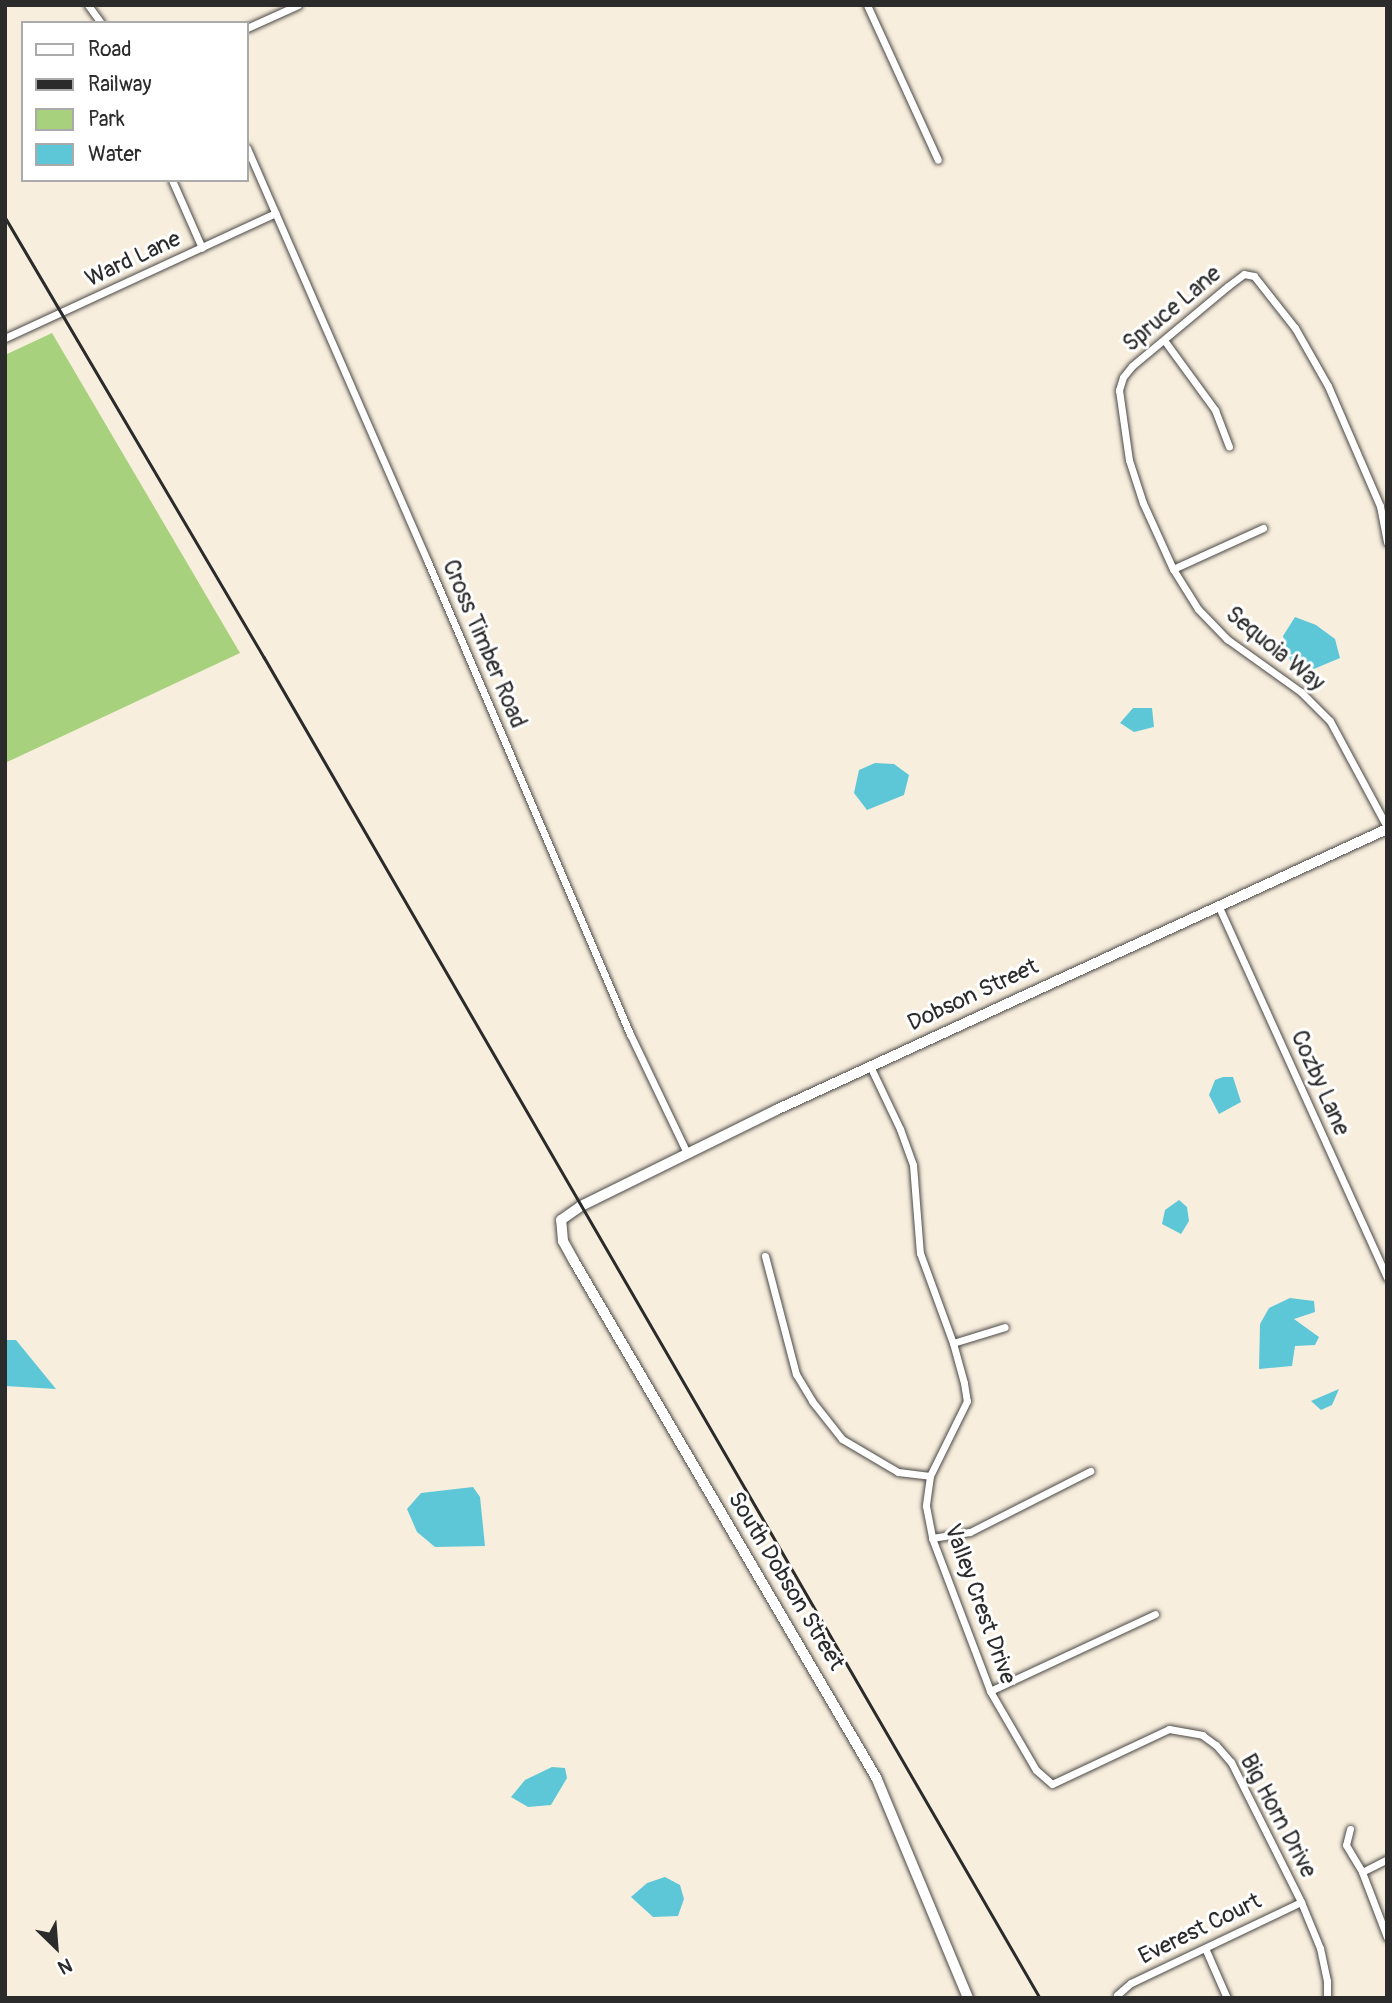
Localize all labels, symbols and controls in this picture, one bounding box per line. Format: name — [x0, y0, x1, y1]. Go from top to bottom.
legend — [21, 21, 248, 182]
text: Road — [88, 36, 132, 63]
text: Railway — [88, 71, 152, 98]
text: Park — [88, 106, 125, 133]
text: Water — [88, 141, 141, 168]
street label: Ward Lane — [81, 225, 185, 293]
street label: Spruce Lane — [1117, 260, 1227, 358]
street label: Cross Timber Road — [436, 556, 532, 732]
street label: Sequoia Way — [1220, 601, 1330, 697]
street label: Dobson Street — [903, 953, 1043, 1037]
street label: Cozby Lane — [1285, 1026, 1355, 1140]
street label: South Dobson Street — [722, 1487, 850, 1675]
street label: Valley Crest Drive — [938, 1520, 1022, 1688]
street label: Big Horn Drive — [1234, 1750, 1322, 1882]
street label: Everest Court — [1134, 1887, 1266, 1971]
north arrow — [21, 1912, 91, 1982]
text: N — [54, 1952, 76, 1980]

